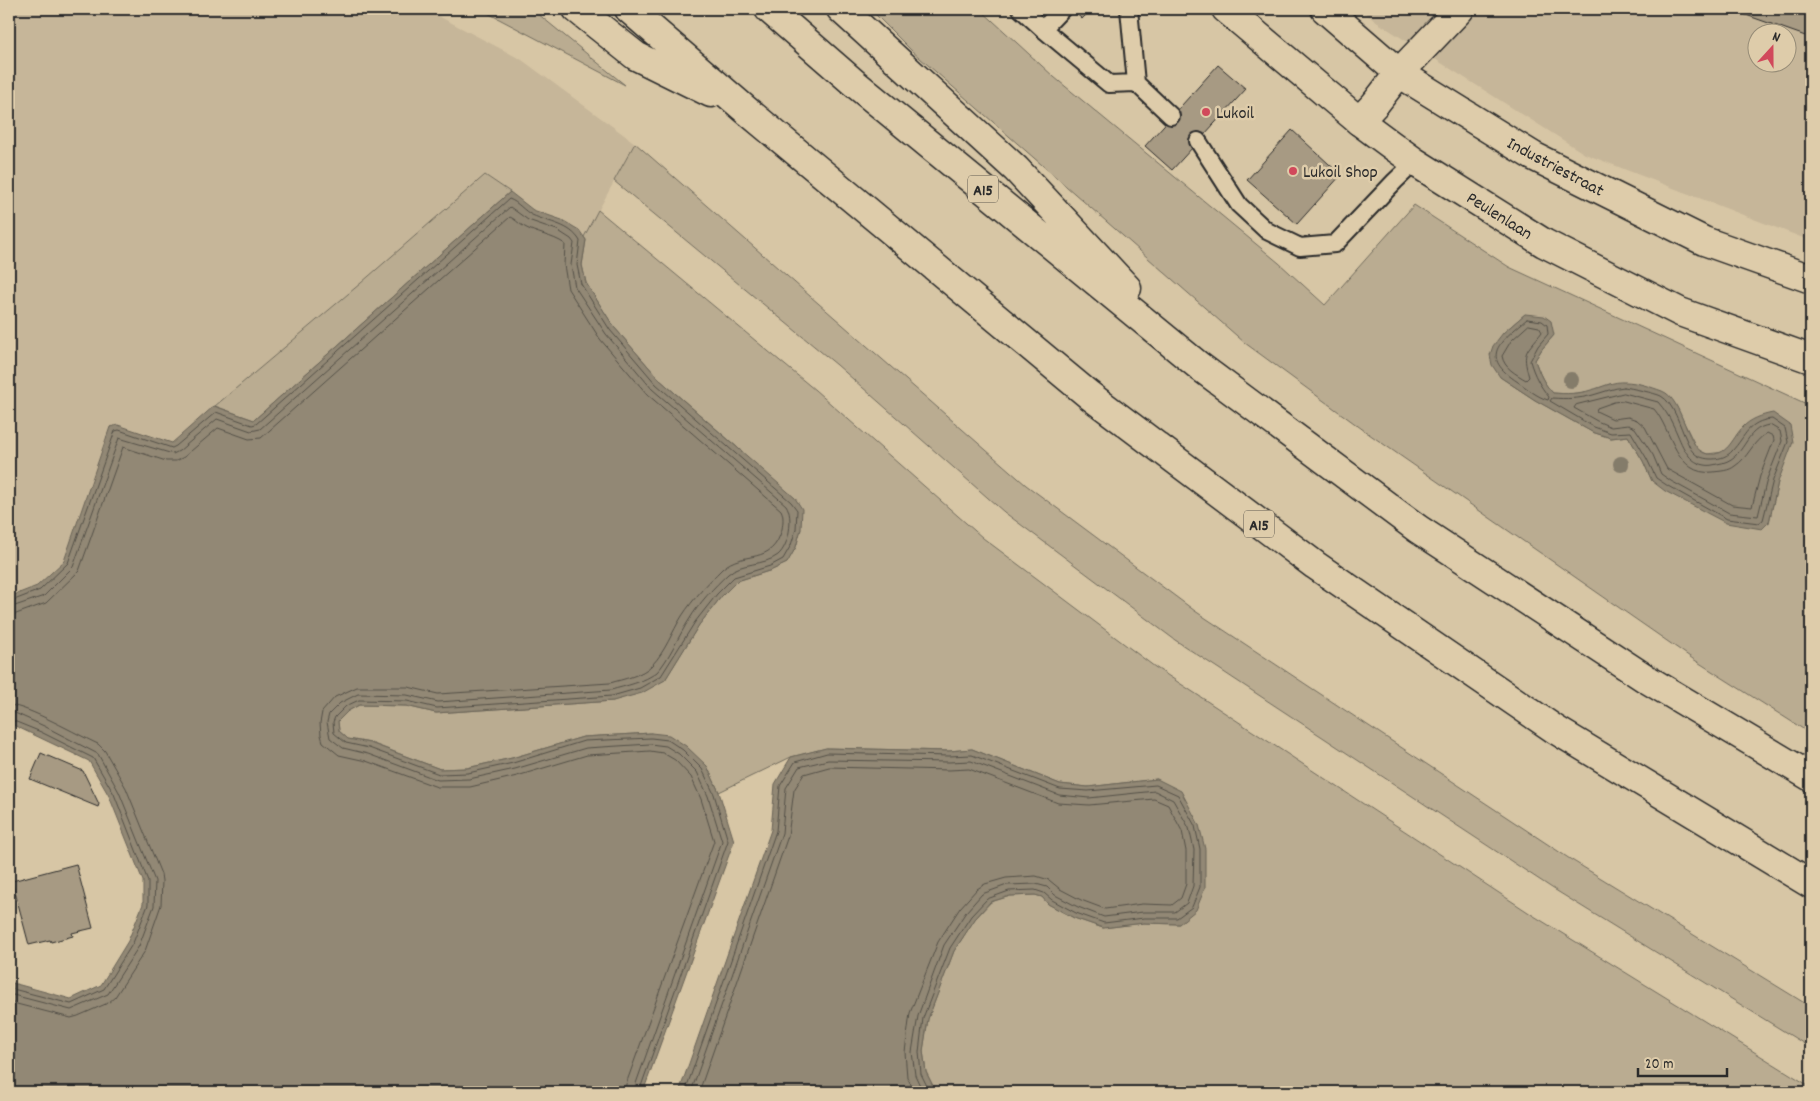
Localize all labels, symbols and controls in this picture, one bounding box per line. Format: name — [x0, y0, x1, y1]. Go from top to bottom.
north arrow — [1748, 22, 1798, 72]
text: N — [1769, 27, 1783, 48]
place label: Lukoil — [1216, 102, 1255, 127]
marker: Lukoil — [1200, 106, 1212, 118]
street label: Industriestraat — [1502, 132, 1608, 204]
place label: Lukoil Shop — [1303, 161, 1378, 186]
marker: Lukoil Shop — [1287, 165, 1299, 177]
road number: A15 — [968, 175, 998, 202]
street label: Peulenlaan — [1461, 187, 1537, 247]
road number: A15 — [1244, 510, 1274, 538]
scale bar — [1638, 1046, 1726, 1078]
text: 20 m — [1645, 1054, 1673, 1076]

